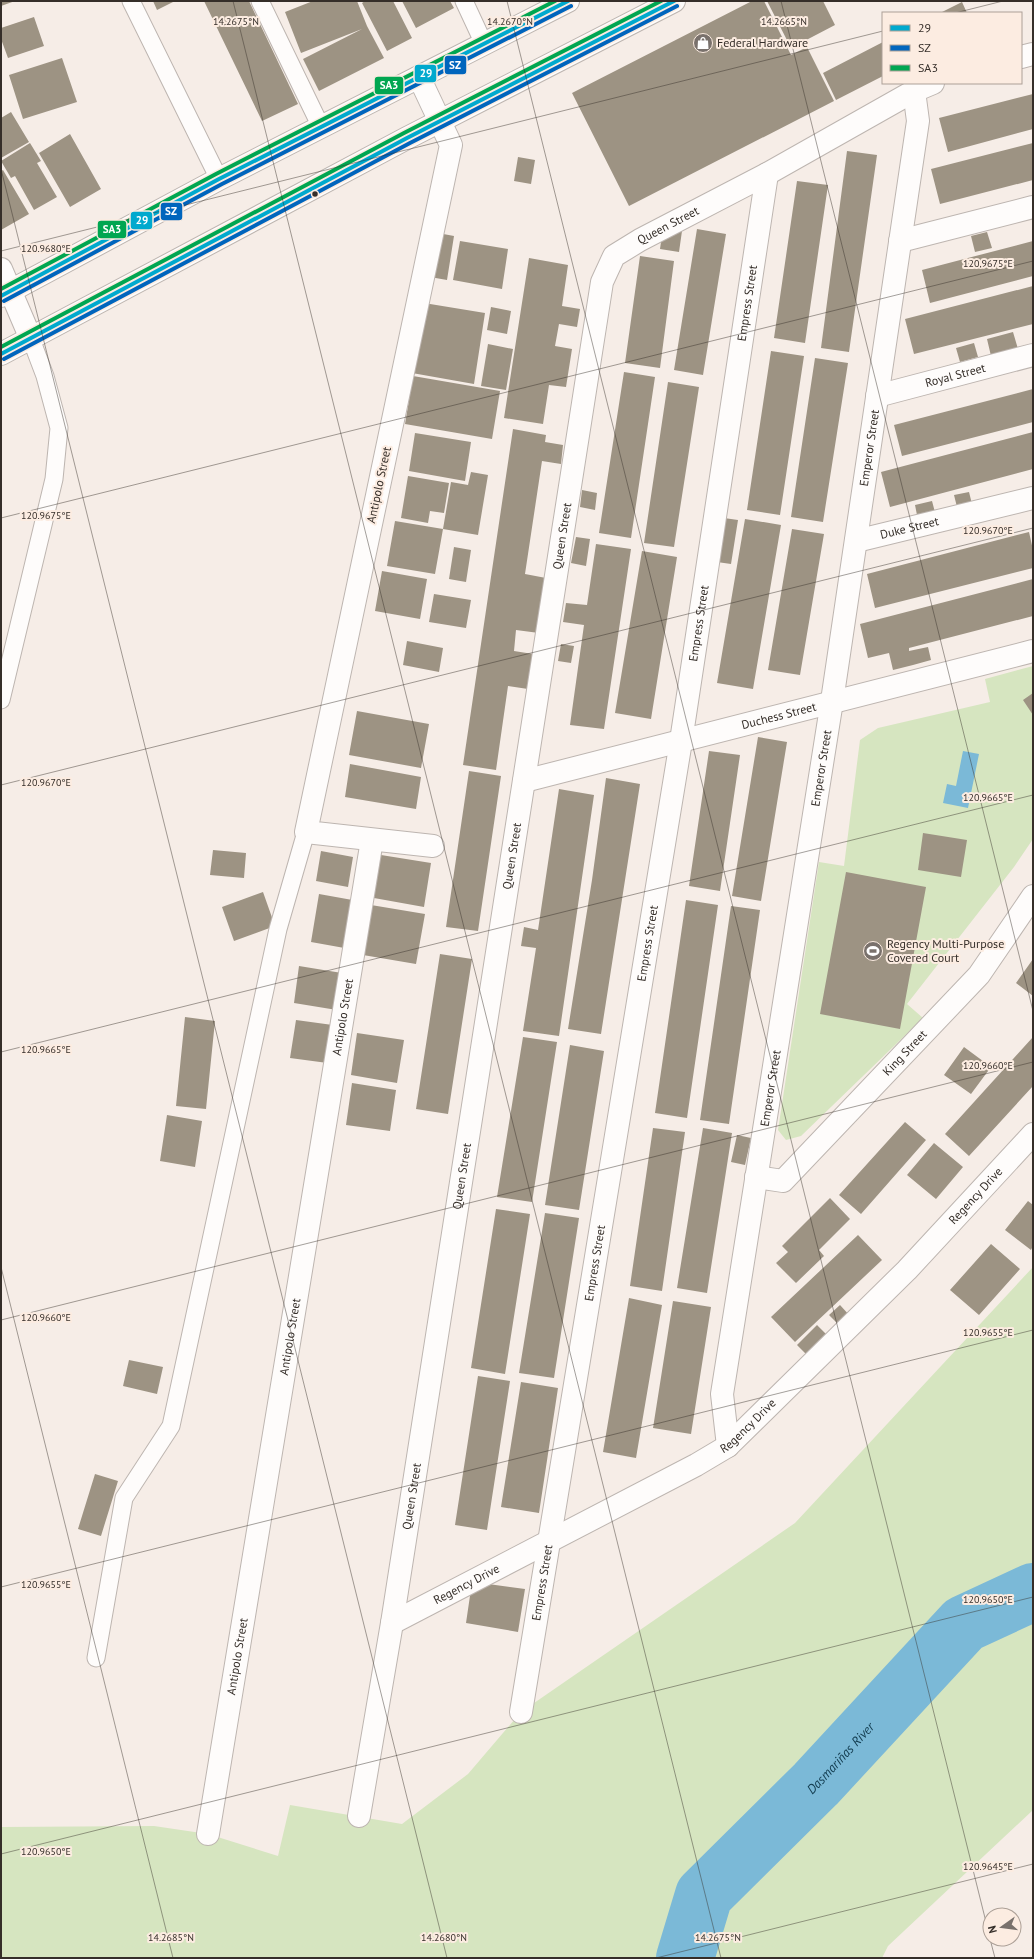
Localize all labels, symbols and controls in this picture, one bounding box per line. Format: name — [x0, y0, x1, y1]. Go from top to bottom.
legend — [882, 12, 1022, 84]
text: 14.2675°N — [213, 15, 259, 28]
text: 14.2670°N — [487, 15, 533, 28]
text: 14.2665°N — [761, 15, 807, 28]
text: 29 — [918, 20, 931, 35]
shop icon: Federal Hardware — [692, 32, 714, 54]
place label: Federal Hardware — [717, 35, 808, 50]
text: SZ — [918, 40, 931, 55]
line badge: SZ — [444, 55, 467, 75]
text: SZ — [449, 58, 461, 72]
text: SA3 — [918, 60, 938, 75]
line badge: 29 — [414, 64, 437, 83]
text: 29 — [420, 66, 432, 80]
line badge: SA3 — [374, 76, 404, 95]
text: SA3 — [380, 78, 398, 92]
unlabelled marker — [310, 189, 320, 199]
line badge: SZ — [160, 202, 183, 221]
street label: Queen Street — [635, 203, 701, 247]
text: SZ — [165, 204, 177, 218]
line badge: 29 — [130, 211, 153, 230]
text: 29 — [136, 213, 148, 227]
line badge: SA3 — [97, 220, 127, 239]
text: SA3 — [103, 222, 121, 236]
text: 120.9680°E — [21, 242, 71, 255]
text: 120.9675°E — [963, 257, 1013, 270]
street label: Empress Street — [734, 264, 760, 342]
street label: Royal Street — [923, 360, 987, 390]
street label: Emperor Street — [856, 408, 882, 487]
street label: Antipolo Street — [363, 445, 394, 524]
street label: Queen Street — [549, 502, 574, 570]
text: 120.9675°E — [21, 509, 71, 522]
street label: Duke Street — [878, 513, 940, 542]
text: 120.9670°E — [963, 524, 1013, 537]
street label: Empress Street — [685, 584, 712, 663]
street label: Duchess Street — [740, 699, 818, 732]
street label: Emperor Street — [807, 729, 834, 807]
text: 120.9670°E — [21, 776, 71, 789]
text: 120.9665°E — [963, 791, 1013, 804]
street label: Queen Street — [499, 822, 524, 890]
street label: Empress Street — [634, 904, 661, 982]
place label: Regency Multi-Purpose Covered Court — [887, 936, 1004, 965]
sports icon: Regency Multi-Purpose Covered Court — [862, 940, 884, 962]
street label: Antipolo Street — [329, 977, 356, 1057]
street label: King Street — [879, 1027, 930, 1079]
text: 120.9665°E — [21, 1043, 71, 1056]
street label: Emperor Street — [757, 1049, 784, 1127]
text: 120.9660°E — [963, 1059, 1013, 1072]
street label: Queen Street — [449, 1142, 474, 1211]
street label: Regency Drive — [945, 1164, 1005, 1227]
street label: Empress Street — [581, 1224, 608, 1302]
street label: Antipolo Street — [276, 1297, 303, 1376]
text: 120.9660°E — [21, 1311, 71, 1324]
text: 120.9655°E — [963, 1326, 1013, 1339]
street label: Regency Drive — [717, 1395, 779, 1456]
street label: Queen Street — [399, 1462, 424, 1531]
street label: Empress Street — [528, 1543, 555, 1622]
street label: Regency Drive — [431, 1560, 502, 1607]
text: 120.9655°E — [21, 1578, 71, 1591]
text: 120.9650°E — [963, 1593, 1013, 1606]
street label: Antipolo Street — [223, 1617, 251, 1696]
water label: Dasmariñas River — [803, 1718, 878, 1798]
text: 120.9650°E — [21, 1845, 71, 1858]
text: 120.9645°E — [963, 1860, 1013, 1873]
north arrow — [982, 1907, 1022, 1947]
text: N — [985, 1924, 1000, 1935]
text: 14.2685°N — [148, 1931, 194, 1944]
text: 14.2680°N — [421, 1931, 467, 1944]
text: 14.2675°N — [695, 1931, 741, 1944]

